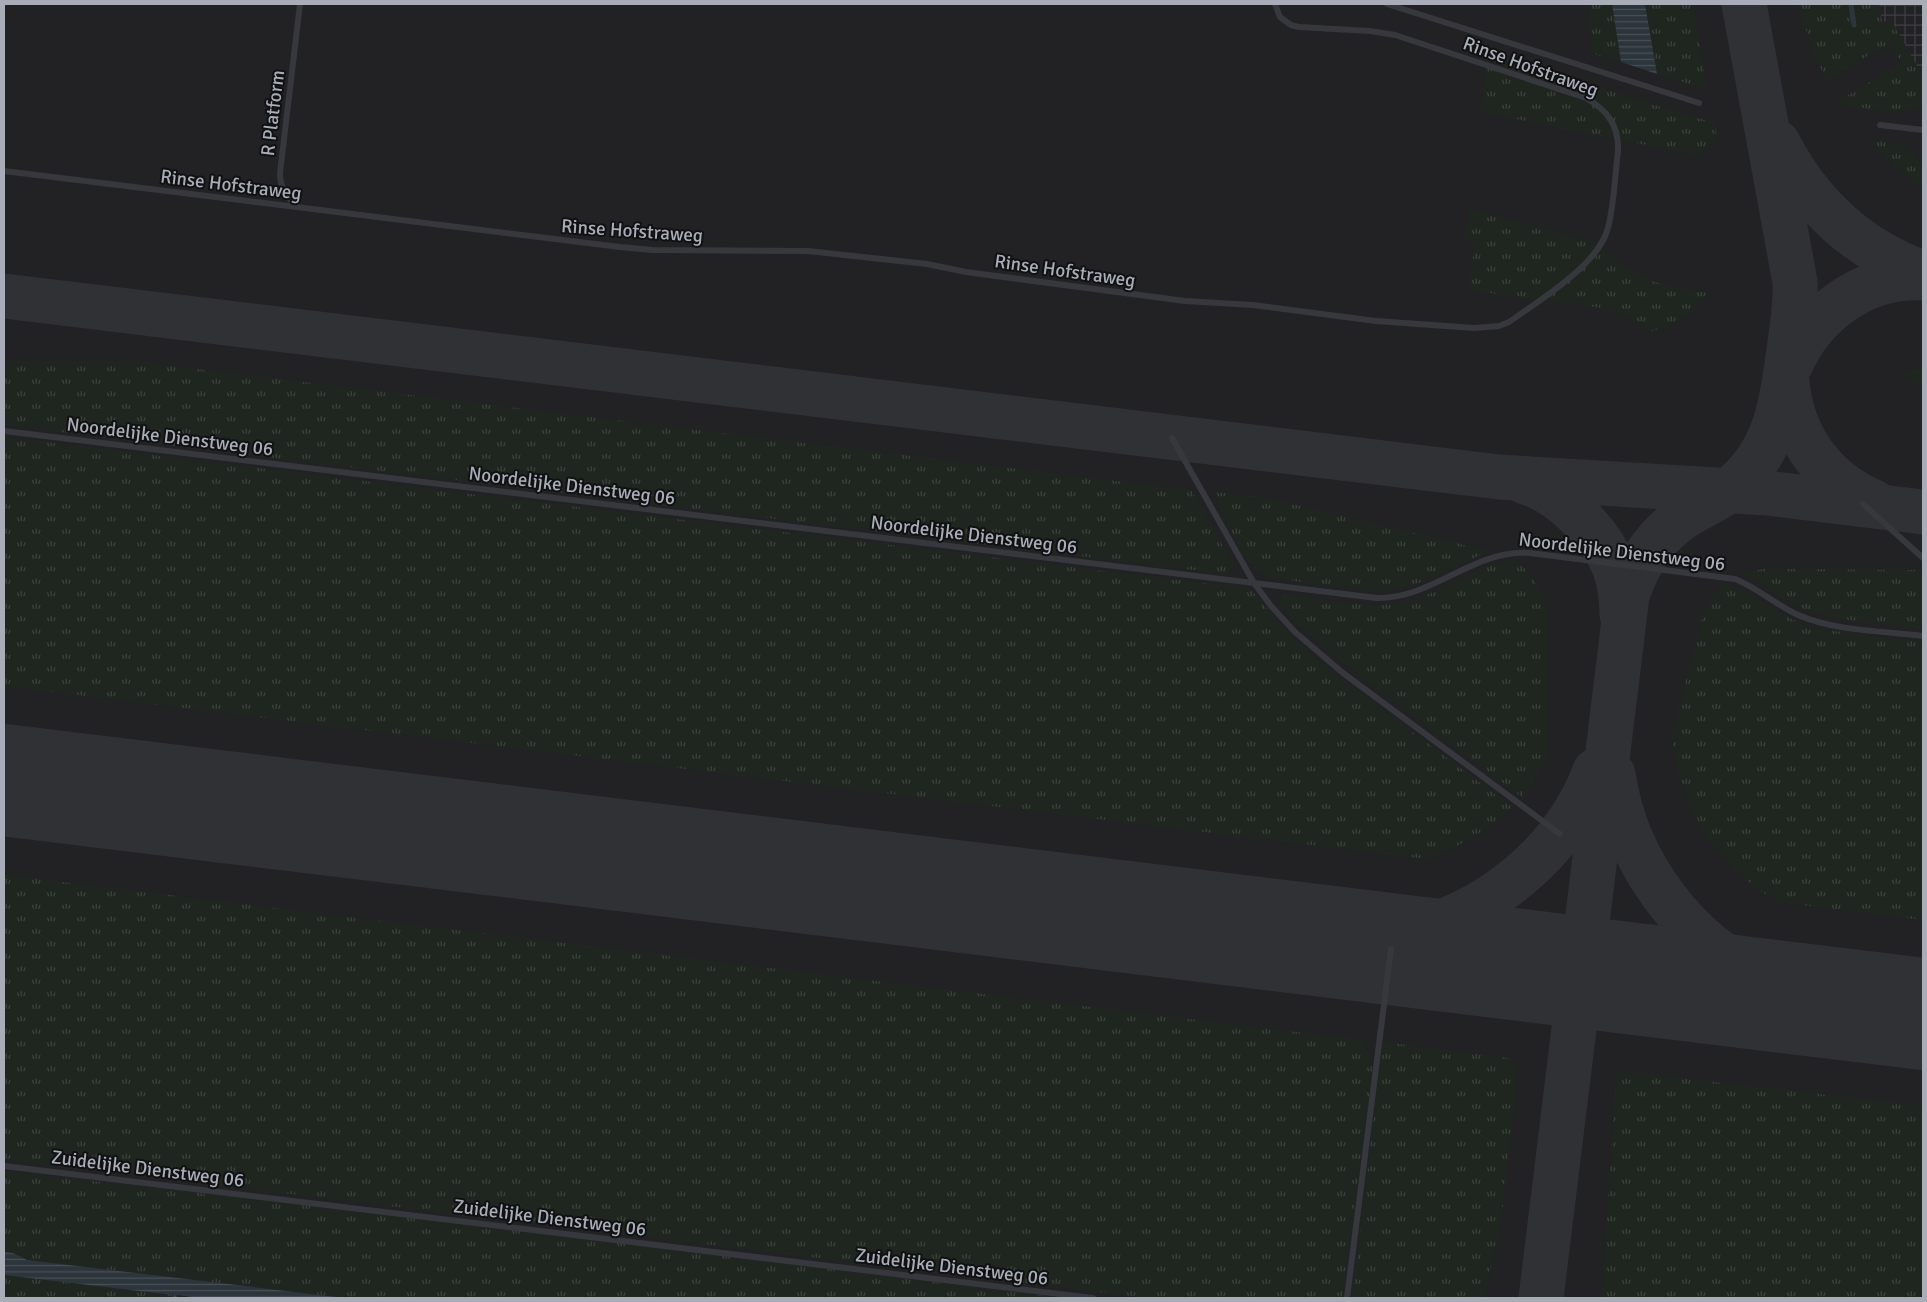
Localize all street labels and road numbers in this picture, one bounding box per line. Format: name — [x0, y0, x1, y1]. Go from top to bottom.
street label: Rinse Hofstraweg — [1460, 31, 1602, 103]
street label: R Platform — [256, 69, 290, 158]
street label: Rinse Hofstraweg — [159, 164, 303, 206]
street label: Rinse Hofstraweg — [560, 214, 704, 248]
street label: Rinse Hofstraweg — [993, 249, 1137, 293]
street label: Noordelijke Dienstweg 06 — [65, 412, 275, 462]
street label: Noordelijke Dienstweg 06 — [467, 461, 677, 511]
street label: Noordelijke Dienstweg 06 — [869, 510, 1079, 560]
street label: Noordelijke Dienstweg 06 — [1517, 527, 1727, 577]
street label: Zuidelijke Dienstweg 06 — [50, 1145, 246, 1193]
street label: Zuidelijke Dienstweg 06 — [452, 1194, 648, 1242]
street label: Zuidelijke Dienstweg 06 — [854, 1243, 1050, 1291]

